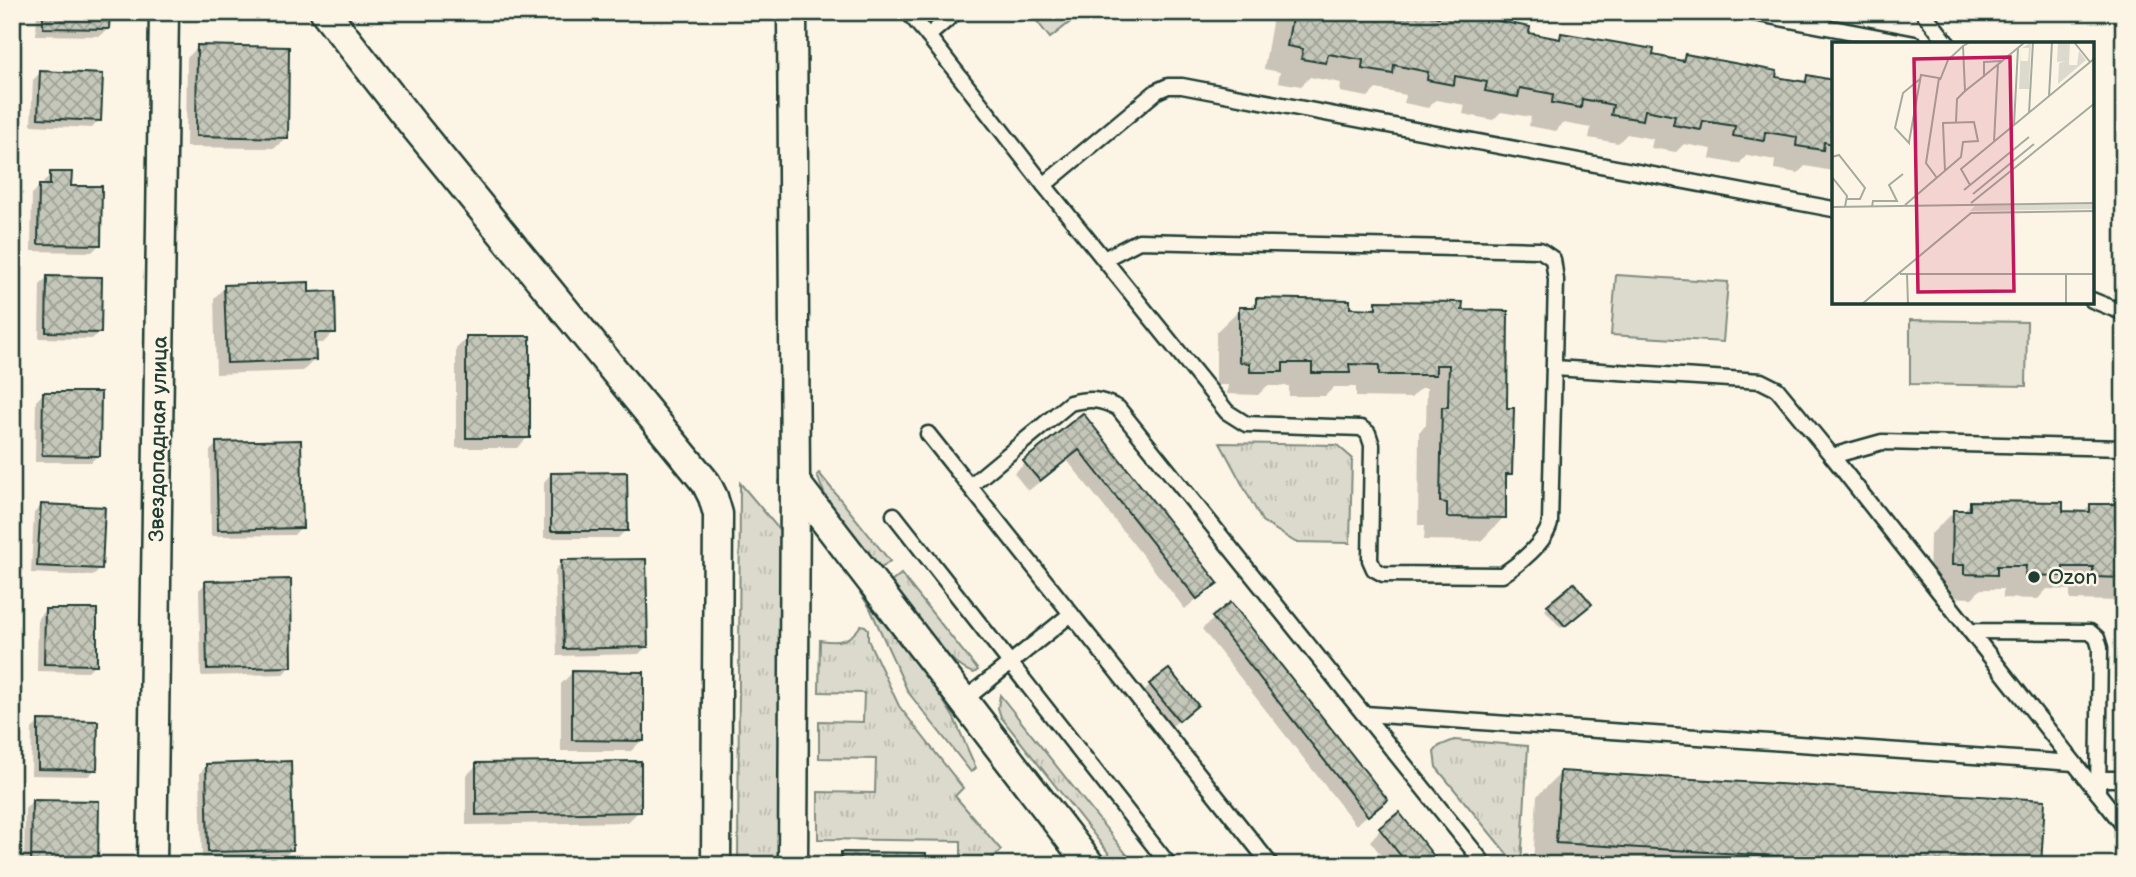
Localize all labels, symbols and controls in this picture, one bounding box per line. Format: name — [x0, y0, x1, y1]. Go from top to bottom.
inset map — [1832, 42, 2094, 304]
street label: Звездопадная улица — [144, 335, 173, 542]
place label: Ozon — [2048, 565, 2097, 590]
marker: Ozon — [2026, 569, 2042, 585]

